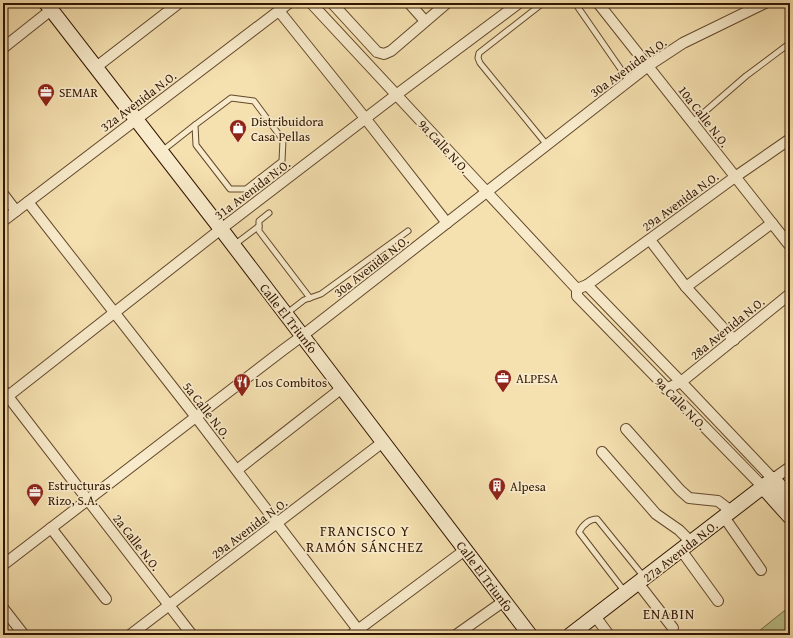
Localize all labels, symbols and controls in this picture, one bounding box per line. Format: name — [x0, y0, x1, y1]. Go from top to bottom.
street label: 30a Avenida N.O. — [586, 33, 671, 102]
street label: 32a Avenida N.O. — [96, 67, 180, 136]
street label: 10a Calle N.O. — [673, 81, 734, 151]
office icon: SEMAR — [36, 82, 56, 107]
place label: SEMAR — [59, 83, 98, 102]
place label: Distribuidora Casa Pellas — [251, 112, 325, 146]
street label: 9a Calle N.O. — [414, 115, 474, 177]
shop icon: Distribuidora Casa Pellas — [228, 118, 248, 143]
street label: 31a Avenida N.O. — [210, 155, 294, 224]
street label: 29a Avenida N.O. — [638, 167, 723, 236]
street label: 30a Avenida N.O. — [330, 231, 413, 302]
street label: Calle El Triunfo — [255, 279, 322, 358]
street label: 28a Avenida N.O. — [686, 292, 769, 364]
office icon: ALPESA — [493, 368, 513, 393]
place label: ALPESA — [516, 369, 558, 388]
restaurant icon: Los Combitos — [232, 372, 252, 397]
street label: 9a Calle N.O. — [650, 372, 711, 434]
place label: Los Combitos — [255, 373, 327, 392]
street label: 5a Calle N.O. — [178, 378, 235, 443]
place label: Estructuras Rizo, S.A. — [48, 476, 111, 510]
building icon: Alpesa — [487, 476, 507, 501]
place label: Alpesa — [510, 477, 547, 496]
office icon: Estructuras Rizo, S.A. — [25, 482, 45, 507]
street label: 29a Avenida N.O. — [207, 494, 291, 563]
street label: 2a Calle N.O. — [108, 510, 165, 575]
street label: 27a Avenida N.O. — [639, 516, 722, 587]
district label: FRANCISCO Y RAMÓN SÁNCHEZ — [306, 521, 424, 557]
street label: Calle El Triunfo — [452, 537, 518, 616]
district label: ENABIN — [643, 604, 695, 624]

